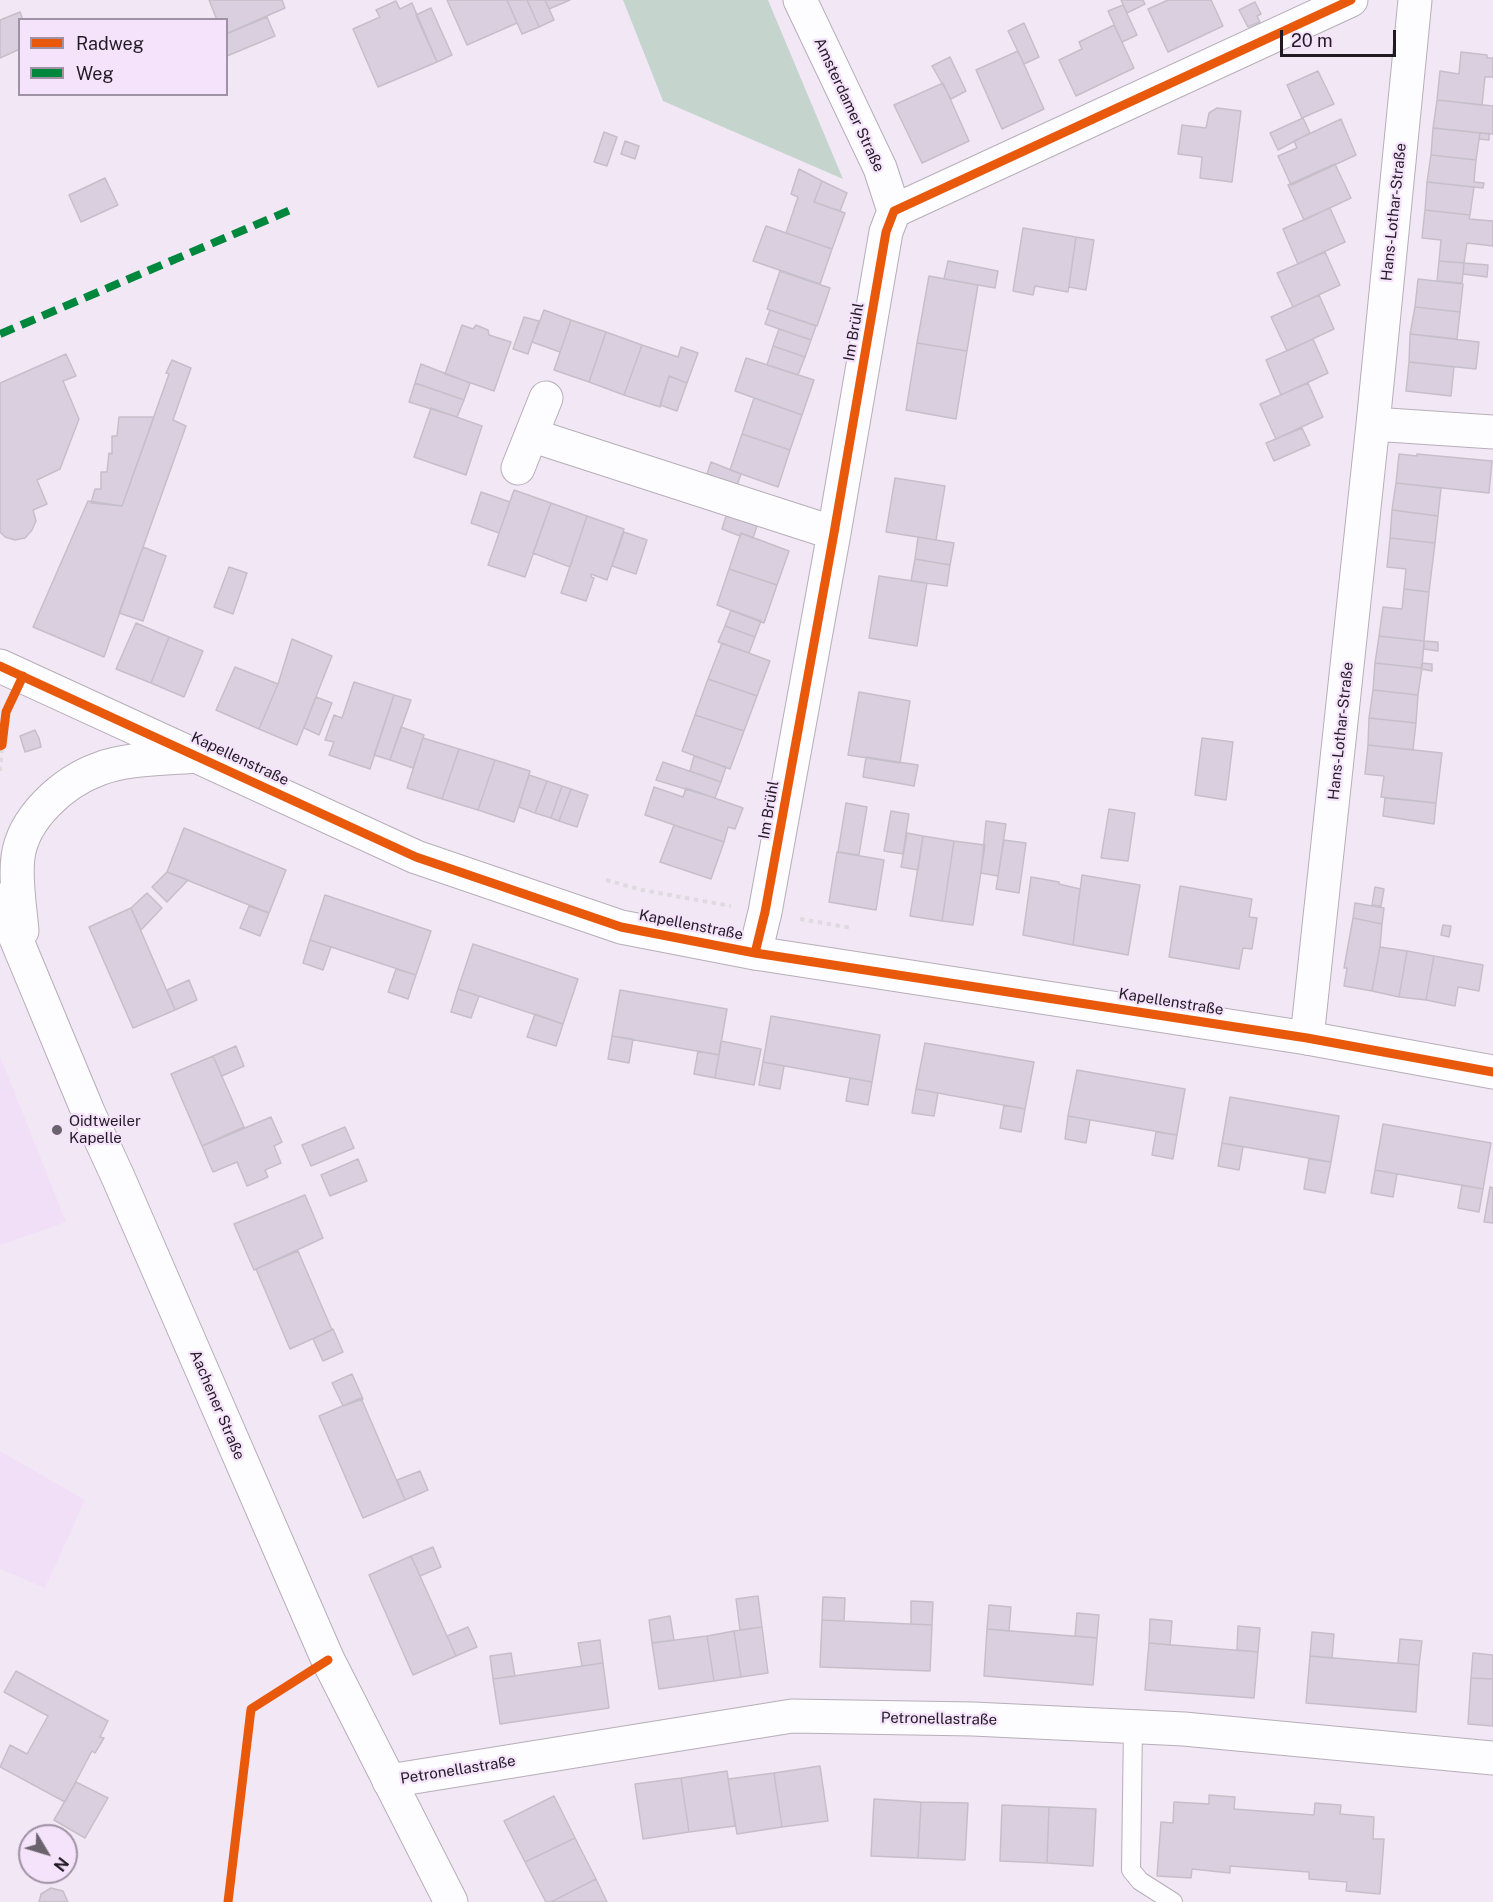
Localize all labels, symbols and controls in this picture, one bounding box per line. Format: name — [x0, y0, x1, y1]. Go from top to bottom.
legend — [18, 18, 228, 96]
scale bar — [1283, 18, 1398, 56]
text: 20 m — [1291, 30, 1333, 51]
text: Radweg — [76, 33, 144, 54]
street label: Amsterdamer Straße — [810, 35, 888, 175]
text: Weg — [76, 63, 114, 84]
street label: Hans-Lothar-Straße — [1378, 142, 1410, 282]
street label: Im Brühl — [840, 301, 868, 363]
street label: Hans-Lothar-Straße — [1325, 661, 1357, 801]
street label: Kapellenstraße — [188, 728, 292, 790]
street label: Im Brühl — [755, 779, 783, 841]
street label: Kapellenstraße — [637, 906, 745, 944]
street label: Kapellenstraße — [1117, 985, 1225, 1019]
place label: Oidtweiler Kapelle — [69, 1112, 141, 1147]
marker: Oidtweiler Kapelle — [50, 1123, 64, 1137]
street label: Aachener Straße — [186, 1347, 248, 1463]
street label: Petronellastraße — [881, 1709, 997, 1729]
street label: Petronellastraße — [399, 1752, 517, 1788]
north arrow — [18, 1824, 78, 1884]
text: N — [50, 1853, 72, 1875]

